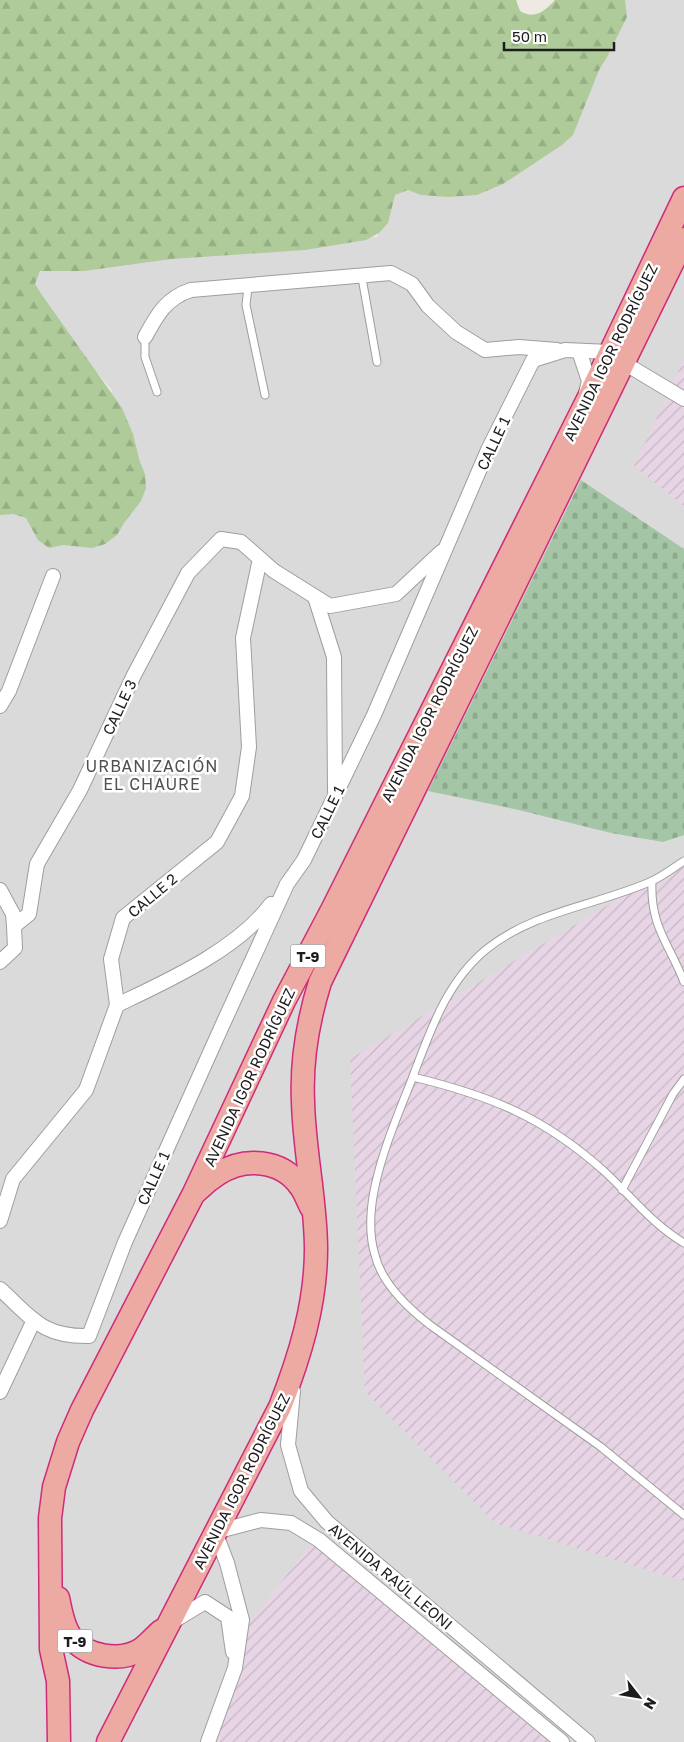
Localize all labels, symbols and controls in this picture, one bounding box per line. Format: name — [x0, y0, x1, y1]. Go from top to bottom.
scale bar — [504, 20, 614, 52]
text: 50 m — [512, 27, 547, 45]
street label: AVENIDA IGOR RODRÍGUEZ — [559, 261, 661, 443]
street label: CALLE 1 — [473, 413, 513, 473]
street label: AVENIDA IGOR RODRÍGUEZ — [377, 623, 481, 805]
street label: CALLE 3 — [98, 677, 140, 737]
district label: URBANIZACIÓN EL CHAURE — [86, 756, 218, 794]
street label: CALLE 1 — [306, 782, 348, 842]
street label: CALLE 2 — [124, 869, 180, 921]
road number: T-9 — [290, 944, 326, 968]
street label: AVENIDA IGOR RODRÍGUEZ — [200, 985, 298, 1169]
street label: CALLE 1 — [133, 1148, 173, 1208]
street label: AVENIDA IGOR RODRÍGUEZ — [189, 1390, 293, 1572]
street label: AVENIDA RAÚL LEONI — [325, 1519, 457, 1633]
road number: T-9 — [58, 1630, 92, 1652]
north arrow — [614, 1672, 664, 1722]
text: N — [641, 1695, 661, 1713]

